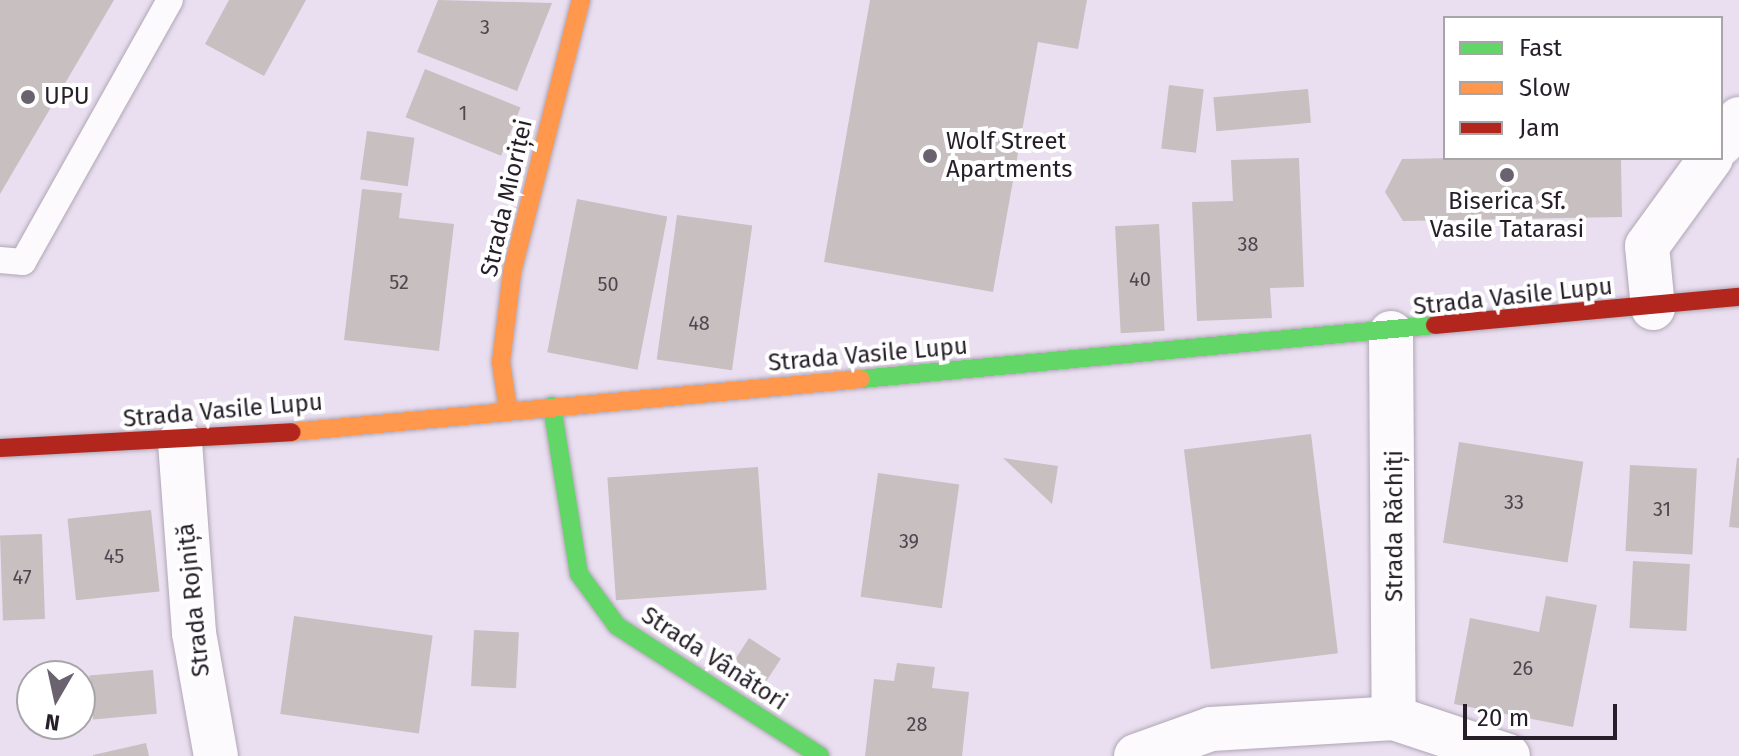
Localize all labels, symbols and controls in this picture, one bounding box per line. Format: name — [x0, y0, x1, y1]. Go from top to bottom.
house number: 3 — [480, 15, 490, 39]
legend — [1443, 16, 1723, 160]
text: Fast — [1519, 34, 1562, 62]
text: Slow — [1519, 74, 1570, 102]
place label: UPU — [44, 83, 90, 111]
marker: UPU — [19, 88, 37, 106]
house number: 1 — [459, 101, 467, 125]
text: Jam — [1519, 114, 1560, 142]
street label: Strada Mioriței — [475, 117, 539, 279]
place label: Wolf Street Apartments — [946, 128, 1072, 184]
marker: Wolf Street Apartments — [921, 147, 939, 165]
marker: Biserica Sf. Vasile Tatarasi — [1498, 166, 1516, 184]
place label: Biserica Sf. Vasile Tatarasi — [1430, 188, 1584, 244]
house number: 38 — [1238, 232, 1258, 256]
house number: 40 — [1129, 267, 1151, 291]
house number: 52 — [389, 270, 409, 294]
house number: 50 — [597, 272, 619, 296]
street label: Strada Vasile Lupu — [1412, 272, 1614, 322]
house number: 48 — [688, 311, 710, 335]
street label: Strada Vasile Lupu — [767, 332, 969, 378]
street label: Strada Vasile Lupu — [122, 388, 324, 434]
street label: Strada Răchiți — [1381, 450, 1409, 602]
house number: 33 — [1504, 490, 1524, 514]
house number: 31 — [1653, 497, 1671, 521]
street label: Strada Rojniță — [172, 522, 216, 678]
house number: 39 — [899, 529, 919, 553]
house number: 45 — [104, 544, 124, 568]
house number: 47 — [12, 565, 32, 589]
street label: Strada Vânători — [636, 601, 792, 717]
house number: 26 — [1513, 656, 1533, 680]
north arrow — [16, 660, 96, 740]
scale bar — [1467, 688, 1621, 738]
text: 20 m — [1477, 704, 1529, 732]
text: N — [43, 708, 62, 737]
house number: 28 — [907, 712, 927, 736]

